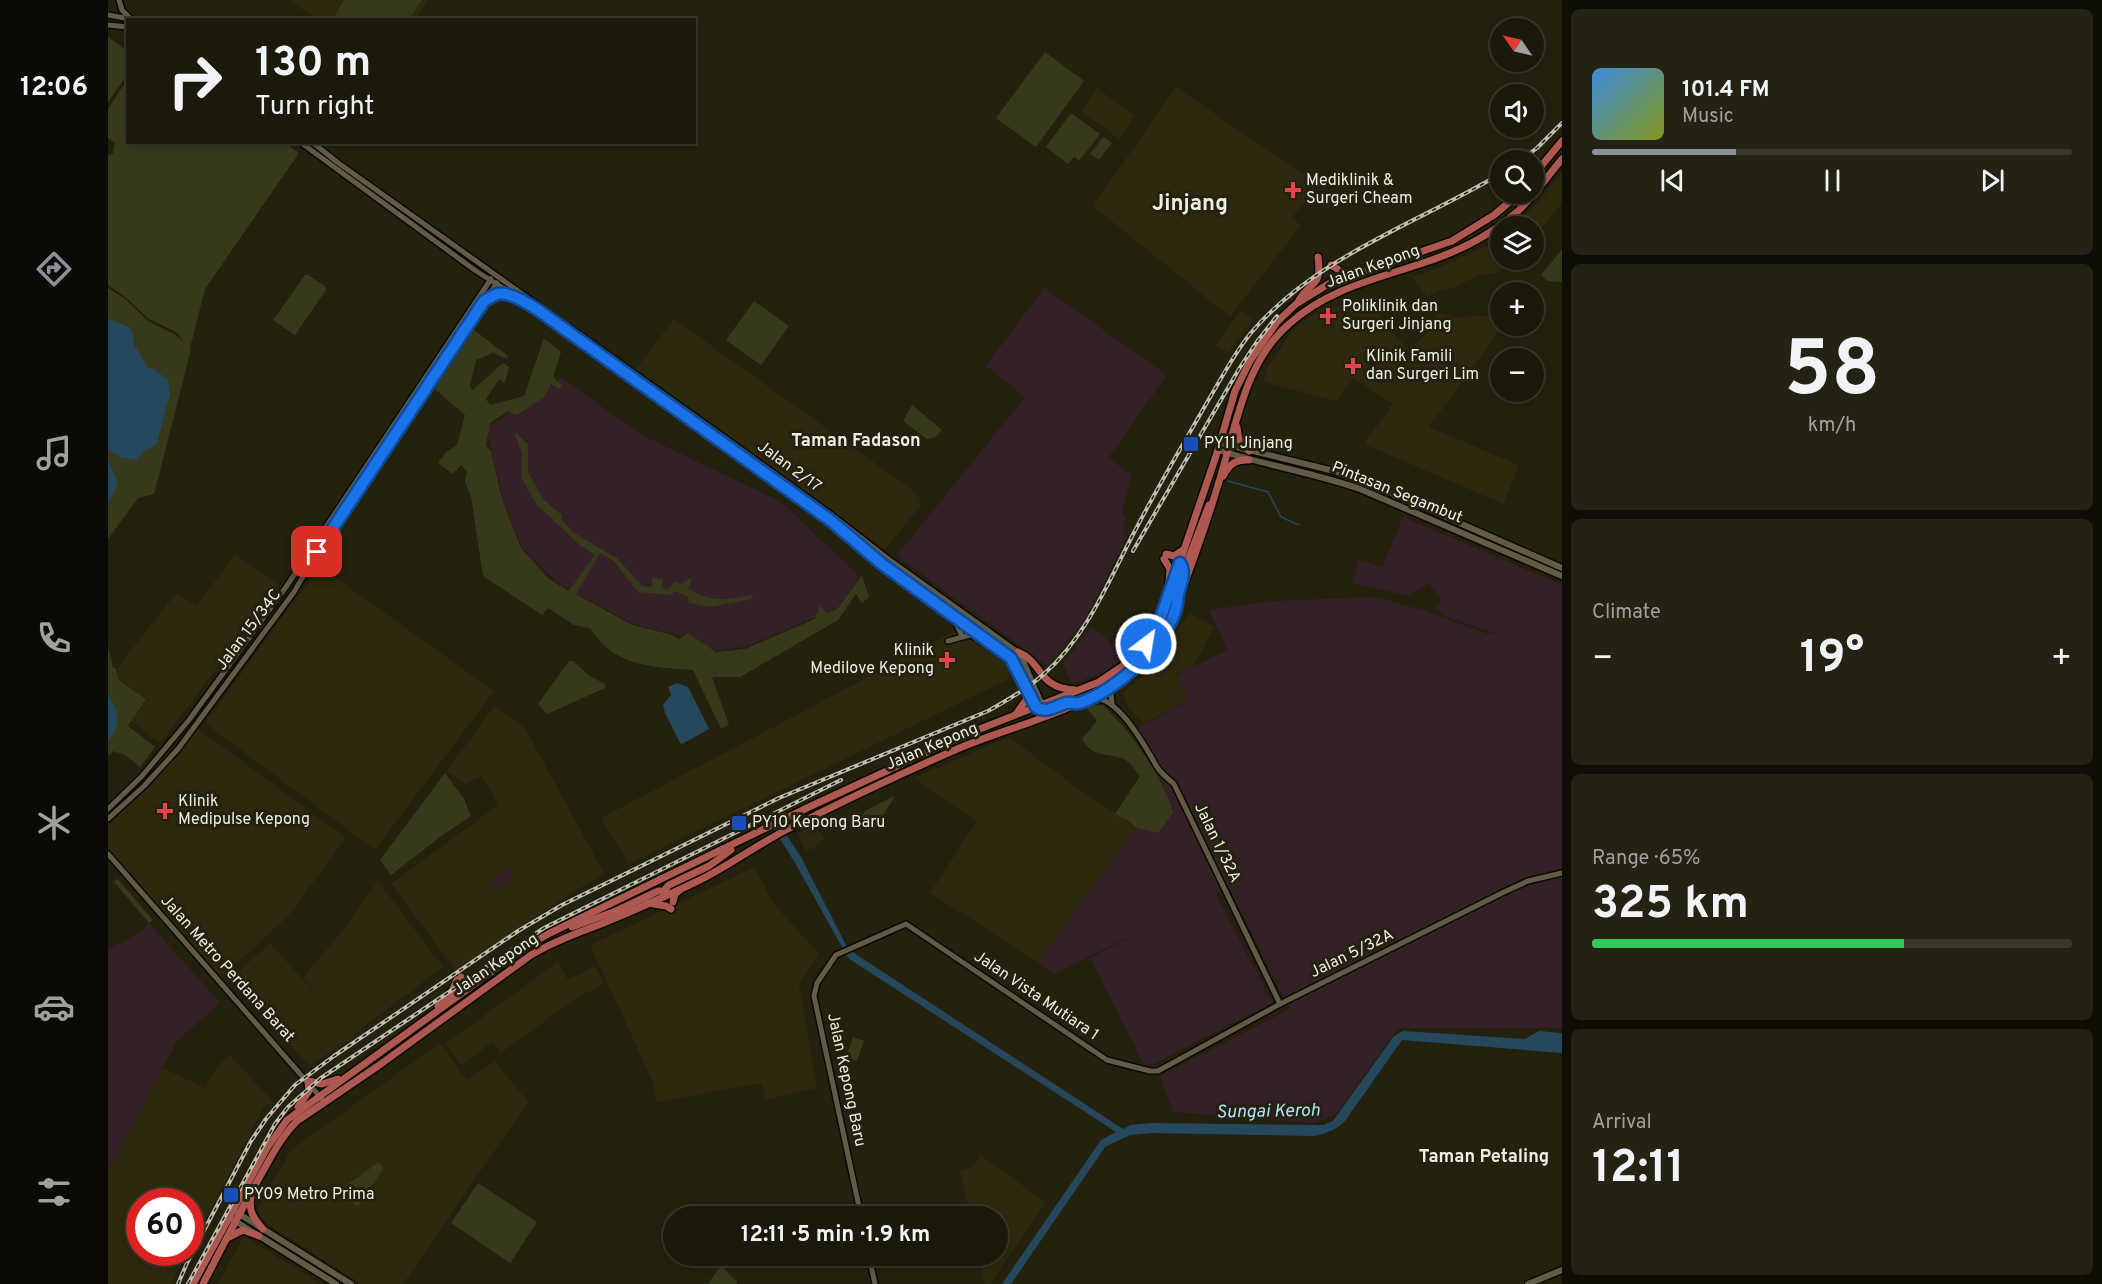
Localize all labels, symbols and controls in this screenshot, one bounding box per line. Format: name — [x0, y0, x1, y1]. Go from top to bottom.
north arrow — [1490, 18, 1544, 72]
map controls — [1490, 18, 1544, 402]
text: 130 m — [255, 38, 371, 91]
icon: right — [156, 42, 234, 120]
text: 12:06 — [20, 71, 88, 105]
text: 101.4 FM — [1682, 77, 1770, 104]
button: sound — [1490, 84, 1544, 138]
text: Turn right — [255, 90, 374, 124]
text: Music — [1682, 104, 1734, 130]
button: search — [1490, 150, 1544, 204]
icon: previous — [1656, 164, 1689, 197]
icon: pause — [1816, 164, 1849, 197]
icon: next — [1976, 164, 2009, 197]
place label: Mediklinik & Surgeri Cheam — [1306, 171, 1413, 209]
marker: Mediklinik & Surgeri Cheam — [1284, 181, 1302, 199]
district label: Jinjang — [1152, 191, 1228, 218]
button: layers — [1490, 216, 1544, 270]
street label: Jalan Kepong — [1323, 241, 1423, 293]
icon: directions — [33, 248, 75, 290]
button: + — [1490, 282, 1544, 336]
place label: Poliklinik dan Surgeri Jinjang — [1342, 297, 1451, 335]
marker: Poliklinik dan Surgeri Jinjang — [1319, 307, 1337, 325]
text: 58 — [1784, 324, 1880, 423]
place label: Klinik Famili dan Surgeri Lim — [1366, 347, 1479, 385]
button: − — [1490, 348, 1544, 402]
marker: Klinik Famili dan Surgeri Lim — [1344, 357, 1362, 375]
text: km/h — [1808, 413, 1856, 439]
district label: Taman Fadason — [791, 430, 921, 453]
icon: music — [33, 432, 75, 474]
place label: PY11 Jinjang — [1204, 434, 1293, 454]
marker: PY11 Jinjang — [1182, 435, 1200, 453]
street label: Jalan 2/17 — [753, 437, 825, 497]
street label: Pintasan Segambut — [1329, 458, 1465, 528]
pin — [291, 526, 342, 577]
icon: arrive — [300, 535, 333, 568]
street label: Jalan 15/34C — [212, 585, 286, 675]
text: Climate — [1592, 600, 1661, 626]
position arrow — [1114, 612, 1178, 676]
icon: phone — [33, 617, 75, 659]
text: 19° — [1800, 631, 1864, 688]
text: − — [1592, 639, 1613, 681]
text: + — [2051, 639, 2072, 681]
place label: Klinik Medilove Kepong — [810, 641, 934, 679]
marker: Klinik Medilove Kepong — [938, 651, 956, 669]
street label: Jalan Kepong — [883, 719, 981, 775]
place label: Klinik Medipulse Kepong — [178, 792, 310, 830]
street label: Jalan 1/32A — [1189, 800, 1245, 886]
icon: climate — [33, 802, 75, 844]
marker: Klinik Medipulse Kepong — [156, 802, 174, 820]
place label: PY10 Kepong Baru — [752, 813, 885, 833]
marker: PY10 Kepong Baru — [730, 814, 748, 832]
text: Range · 65% — [1592, 846, 1701, 872]
text: 325 km — [1592, 877, 1749, 934]
street label: Jalan Metro Perdana Barat — [156, 891, 298, 1047]
street label: Jalan 5/32A — [1307, 925, 1397, 983]
street label: Jalan Kepong — [450, 929, 542, 1001]
street label: Jalan Vista Mutiara 1 — [970, 947, 1102, 1045]
icon: car — [33, 986, 75, 1028]
street label: Jalan Kepong Baru — [822, 1011, 870, 1149]
water label: Sungai Keroh — [1216, 1100, 1320, 1124]
text: Arrival — [1592, 1110, 1652, 1136]
text: 12:11 — [1592, 1141, 1684, 1198]
district label: Taman Petaling — [1419, 1146, 1549, 1169]
icon: filters — [33, 1171, 75, 1213]
place label: PY09 Metro Prima — [244, 1185, 374, 1205]
marker: PY09 Metro Prima — [222, 1186, 240, 1204]
speed limit sign: 60 — [126, 1188, 204, 1266]
text: 12:11 · 5 min · 1.9 km — [741, 1222, 930, 1249]

